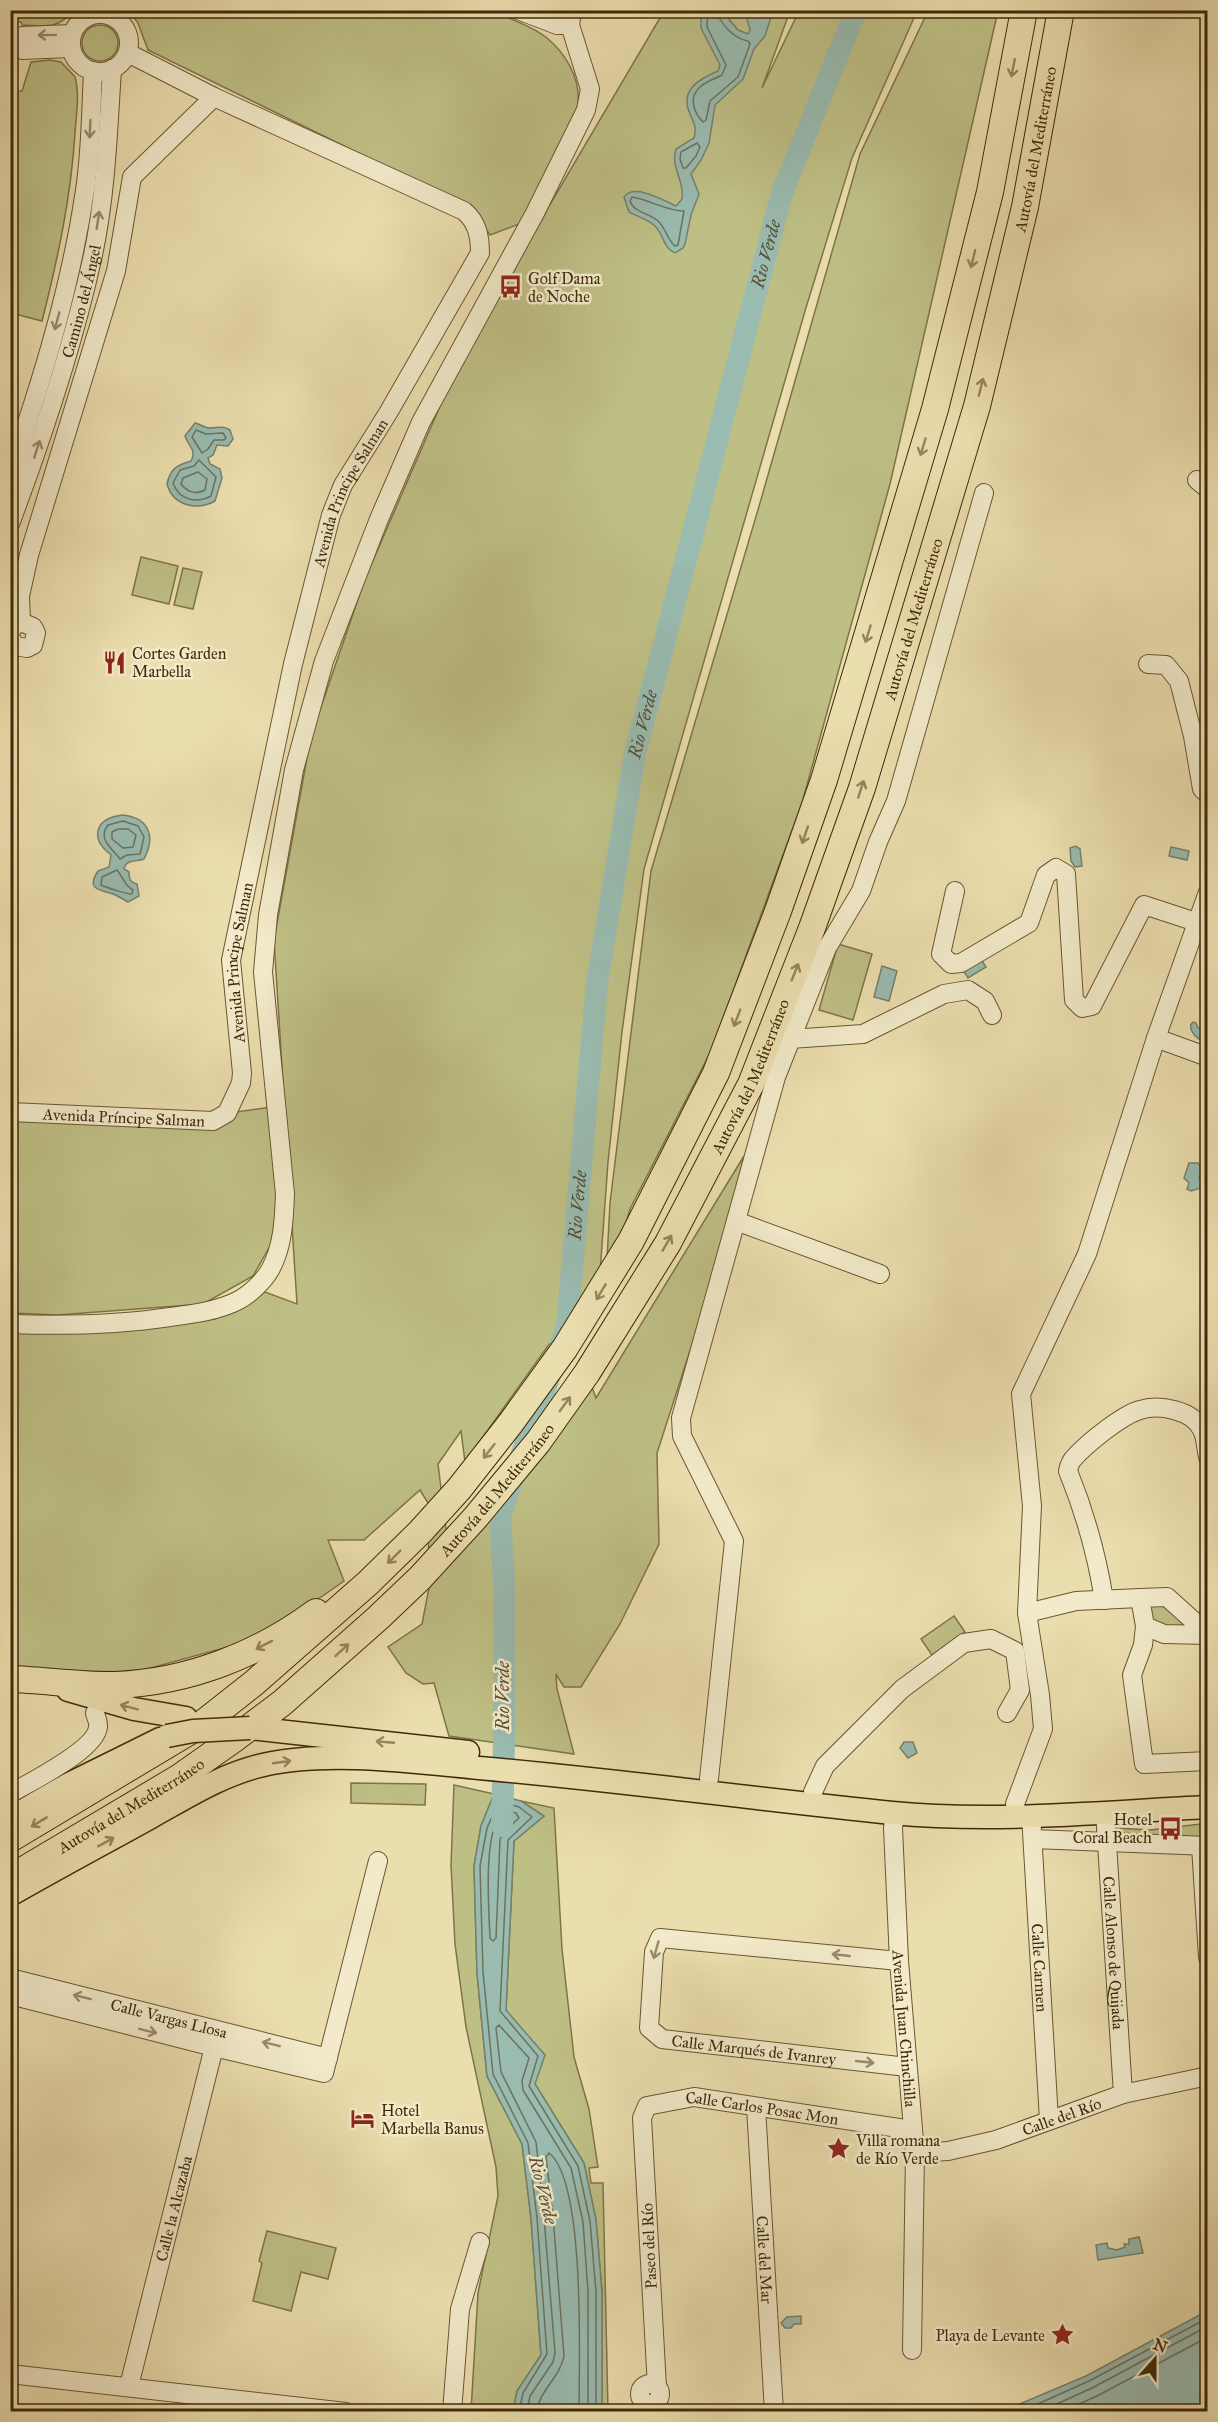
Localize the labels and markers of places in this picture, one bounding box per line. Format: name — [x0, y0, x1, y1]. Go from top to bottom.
place label: Golf Dama de Noche — [528, 269, 601, 306]
bus stop icon: Golf Dama de Noche — [497, 274, 523, 300]
place label: Cortes Garden Marbella — [132, 644, 227, 681]
restaurant icon: Cortes Garden Marbella — [101, 649, 127, 675]
place label: Hotel Coral Beach — [1073, 1810, 1153, 1847]
bus stop icon: Hotel Coral Beach — [1157, 1815, 1183, 1841]
place label: Hotel Marbella Banus — [381, 2101, 484, 2138]
hotel icon: Hotel Marbella Banus — [350, 2106, 376, 2132]
place label: Villa romana de Río Verde — [855, 2131, 940, 2168]
place icon: Villa romana de Río Verde — [825, 2136, 851, 2162]
place icon: Playa de Levante — [1050, 2322, 1076, 2348]
place label: Playa de Levante — [935, 2326, 1045, 2345]

